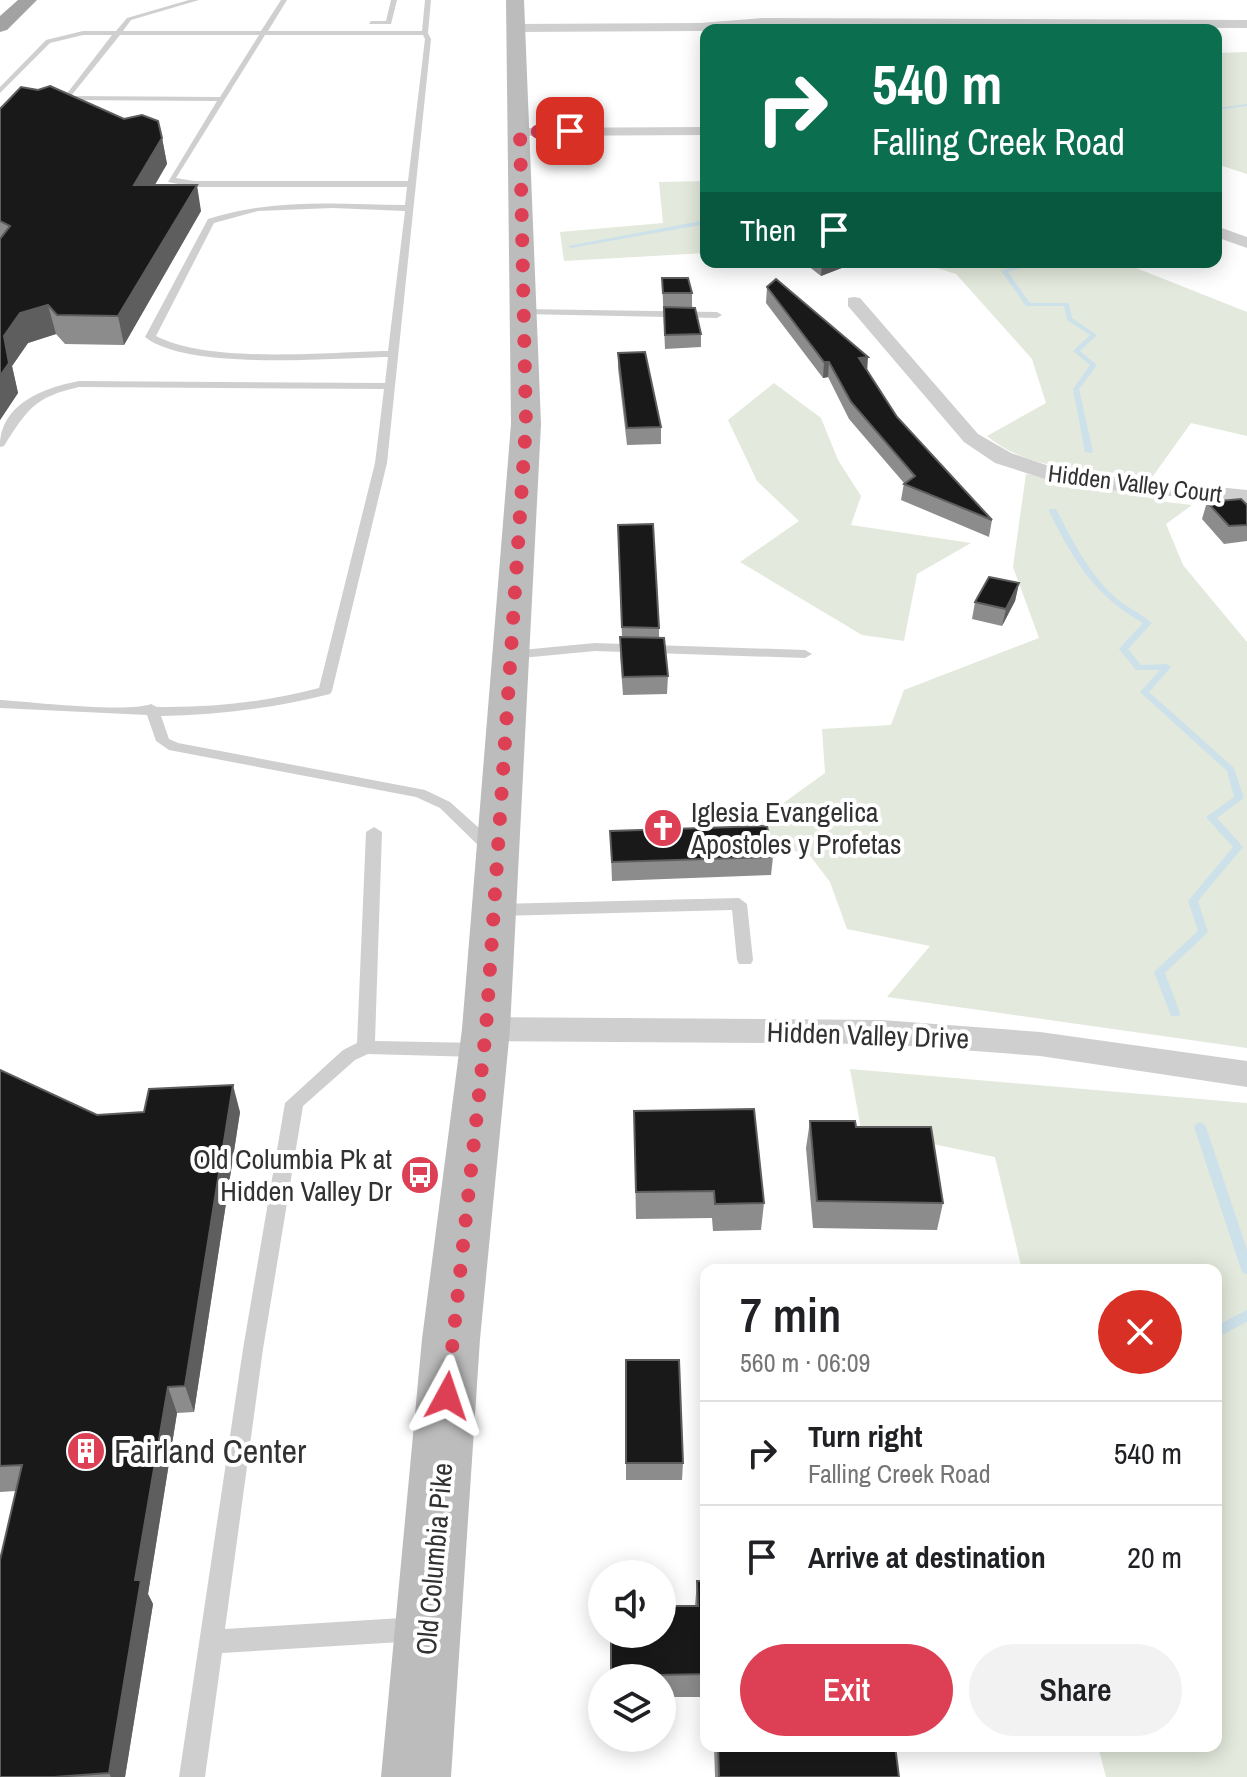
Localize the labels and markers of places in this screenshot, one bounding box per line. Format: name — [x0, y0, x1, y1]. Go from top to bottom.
pin — [536, 97, 604, 165]
place label: Iglesia Evangelica Apostoles y Profetas — [690, 793, 902, 863]
church icon: Iglesia Evangelica Apostoles y Profetas — [642, 807, 684, 849]
place label: Old Columbia Pk at Hidden Valley Dr — [193, 1140, 392, 1210]
bus stop icon: Old Columbia Pk at Hidden Valley Dr — [399, 1154, 441, 1196]
place label: Fairland Center — [114, 1428, 307, 1474]
building icon: Fairland Center — [65, 1430, 107, 1472]

